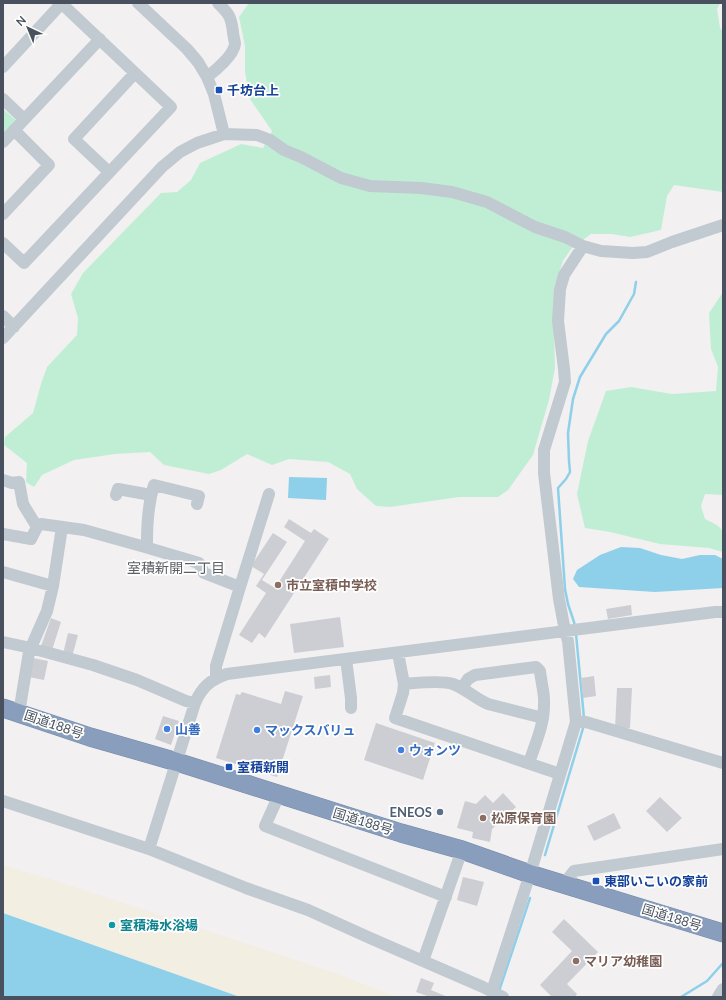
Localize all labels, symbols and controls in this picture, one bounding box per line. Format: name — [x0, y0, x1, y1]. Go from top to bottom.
north arrow — [8, 8, 48, 48]
text: N — [13, 13, 28, 28]
place label: 千坊台上 — [227, 82, 279, 98]
marker: 千坊台上 — [214, 85, 224, 95]
district label: 室積新開二丁目 — [127, 559, 225, 576]
place label: 市立室積中学校 — [286, 577, 377, 593]
marker: 市立室積中学校 — [273, 580, 283, 590]
street label: 国道188号 — [22, 706, 86, 742]
place label: 山善 — [175, 721, 201, 737]
place label: マックスバリュ — [265, 722, 356, 738]
marker: 山善 — [162, 724, 172, 734]
marker: マックスバリュ — [252, 725, 262, 735]
place label: ウォンツ — [409, 742, 461, 758]
marker: ウォンツ — [396, 745, 406, 755]
place label: 室積新開 — [237, 759, 289, 775]
marker: 室積新開 — [224, 762, 234, 772]
street label: 国道188号 — [331, 804, 395, 838]
place label: ENEOS — [390, 804, 432, 820]
marker: ENEOS — [435, 807, 445, 817]
place label: 松原保育園 — [491, 810, 556, 826]
marker: 松原保育園 — [478, 813, 488, 823]
place label: 東部いこいの家前 — [604, 873, 708, 889]
marker: 東部いこいの家前 — [591, 876, 601, 886]
street label: 国道188号 — [640, 900, 704, 934]
place label: 室積海水浴場 — [120, 917, 198, 933]
marker: 室積海水浴場 — [107, 920, 117, 930]
place label: マリア幼稚園 — [584, 953, 662, 969]
marker: マリア幼稚園 — [571, 956, 581, 966]

